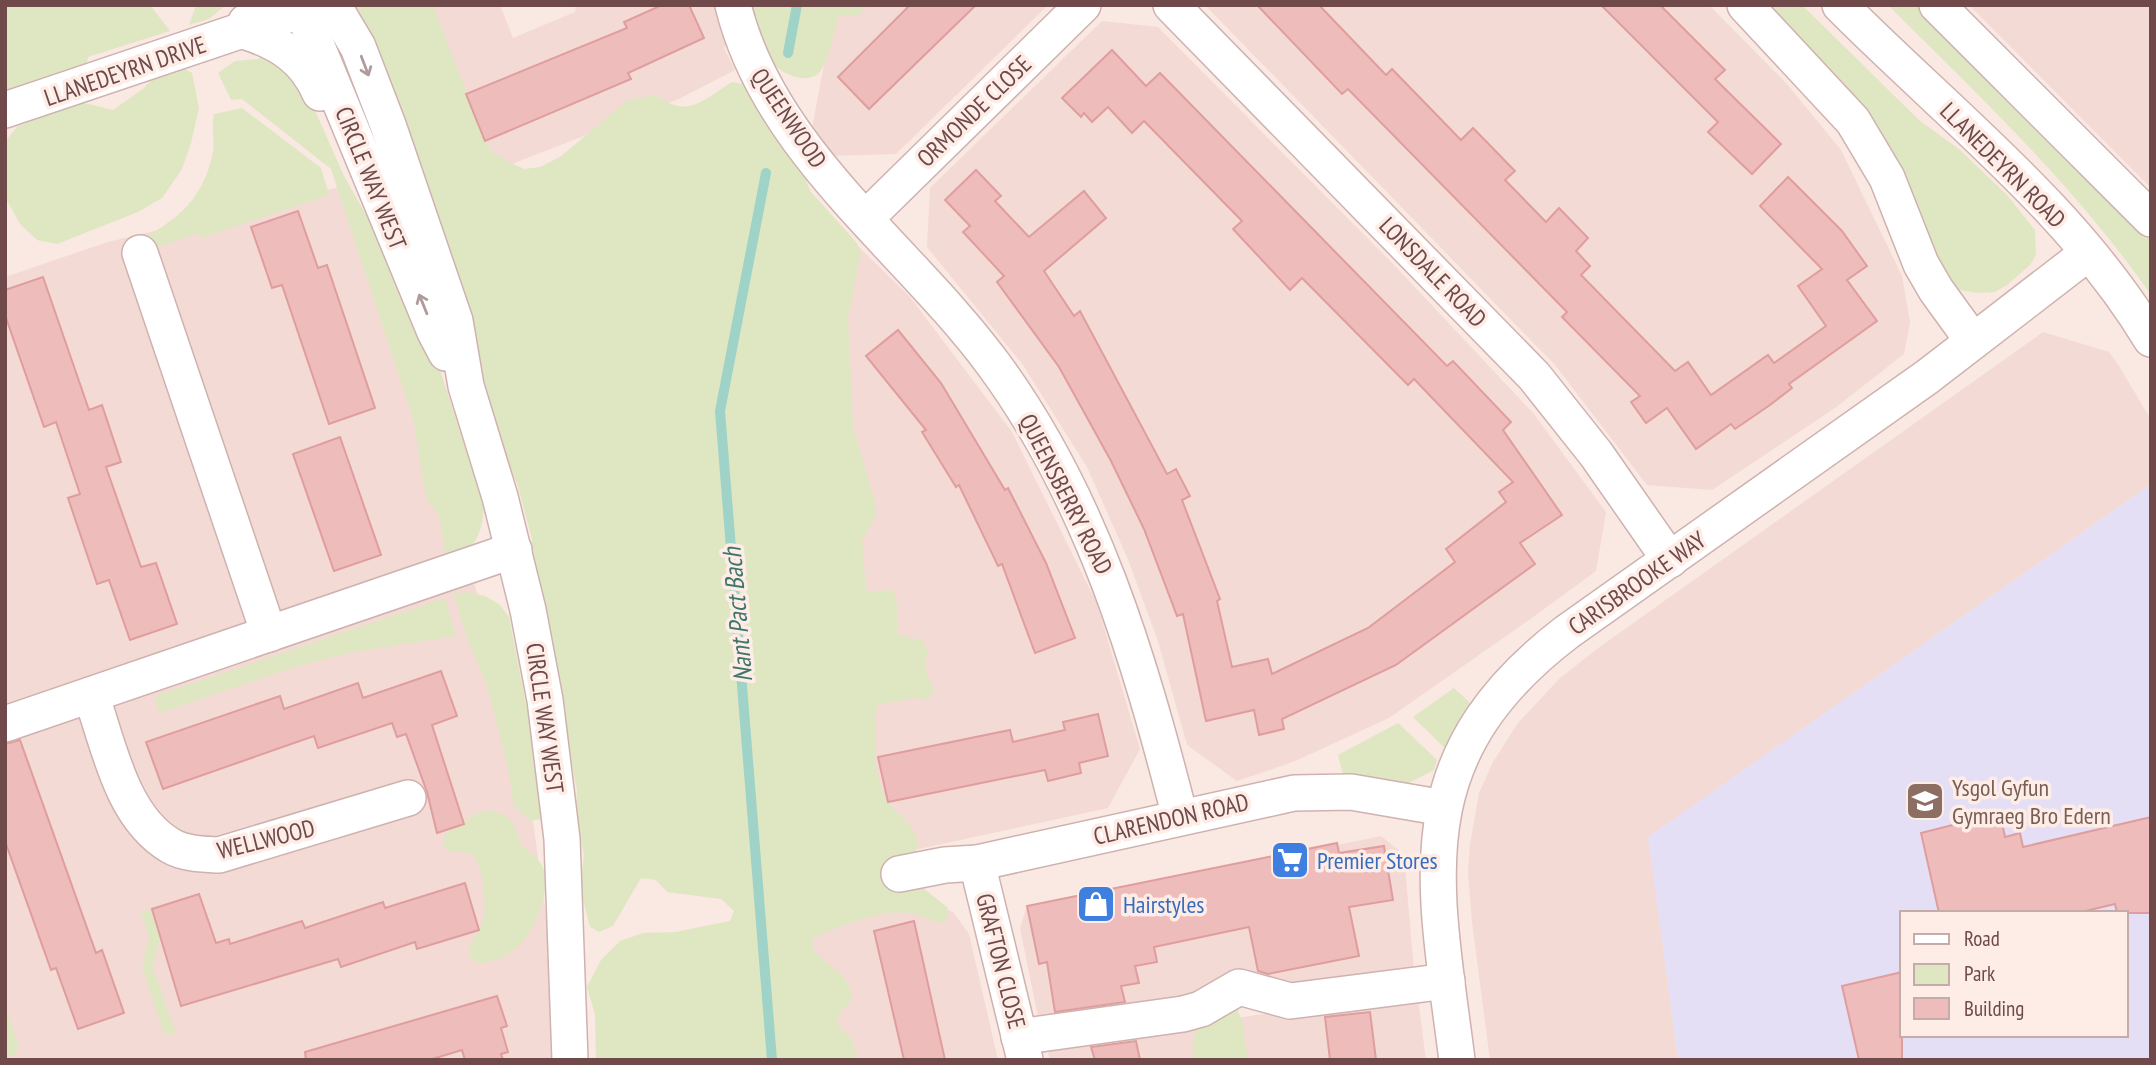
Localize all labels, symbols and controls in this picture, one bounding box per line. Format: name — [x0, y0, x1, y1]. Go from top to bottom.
street label: LLANEDEYRN DRIVE — [40, 29, 210, 113]
street label: ORMONDE CLOSE — [910, 49, 1038, 173]
one-way arrow — [360, 54, 372, 76]
street label: QUEENWOOD — [744, 62, 834, 174]
street label: LLANEDEYRN ROAD — [1934, 96, 2072, 234]
street label: CIRCLE WAY WEST — [328, 102, 414, 254]
street label: LONSDALE ROAD — [1373, 210, 1493, 334]
one-way arrow — [415, 293, 428, 315]
street label: QUEENSBERRY ROAD — [1012, 409, 1120, 579]
street label: CARISBROOKE WAY — [1562, 524, 1712, 642]
water label: Nant Pact Bach — [715, 545, 759, 684]
street label: CIRCLE WAY WEST — [519, 641, 571, 795]
place label: Ysgol Gyfun Gymraeg Bro Edern — [1952, 772, 2111, 831]
school or university icon: Ysgol Gyfun Gymraeg Bro Edern — [1904, 780, 1946, 822]
street label: CLARENDON ROAD — [1090, 786, 1252, 852]
street label: WELLWOOD — [214, 812, 318, 866]
supermarket icon: Premier Stores — [1269, 839, 1311, 881]
place label: Premier Stores — [1317, 845, 1438, 876]
shop icon: Hairstyles — [1075, 883, 1117, 925]
place label: Hairstyles — [1123, 889, 1204, 920]
street label: GRAFTON CLOSE — [969, 890, 1033, 1032]
legend — [1900, 911, 2128, 1037]
text: Road — [1964, 925, 2000, 952]
text: Park — [1964, 960, 1995, 987]
text: Building — [1964, 995, 2024, 1022]

